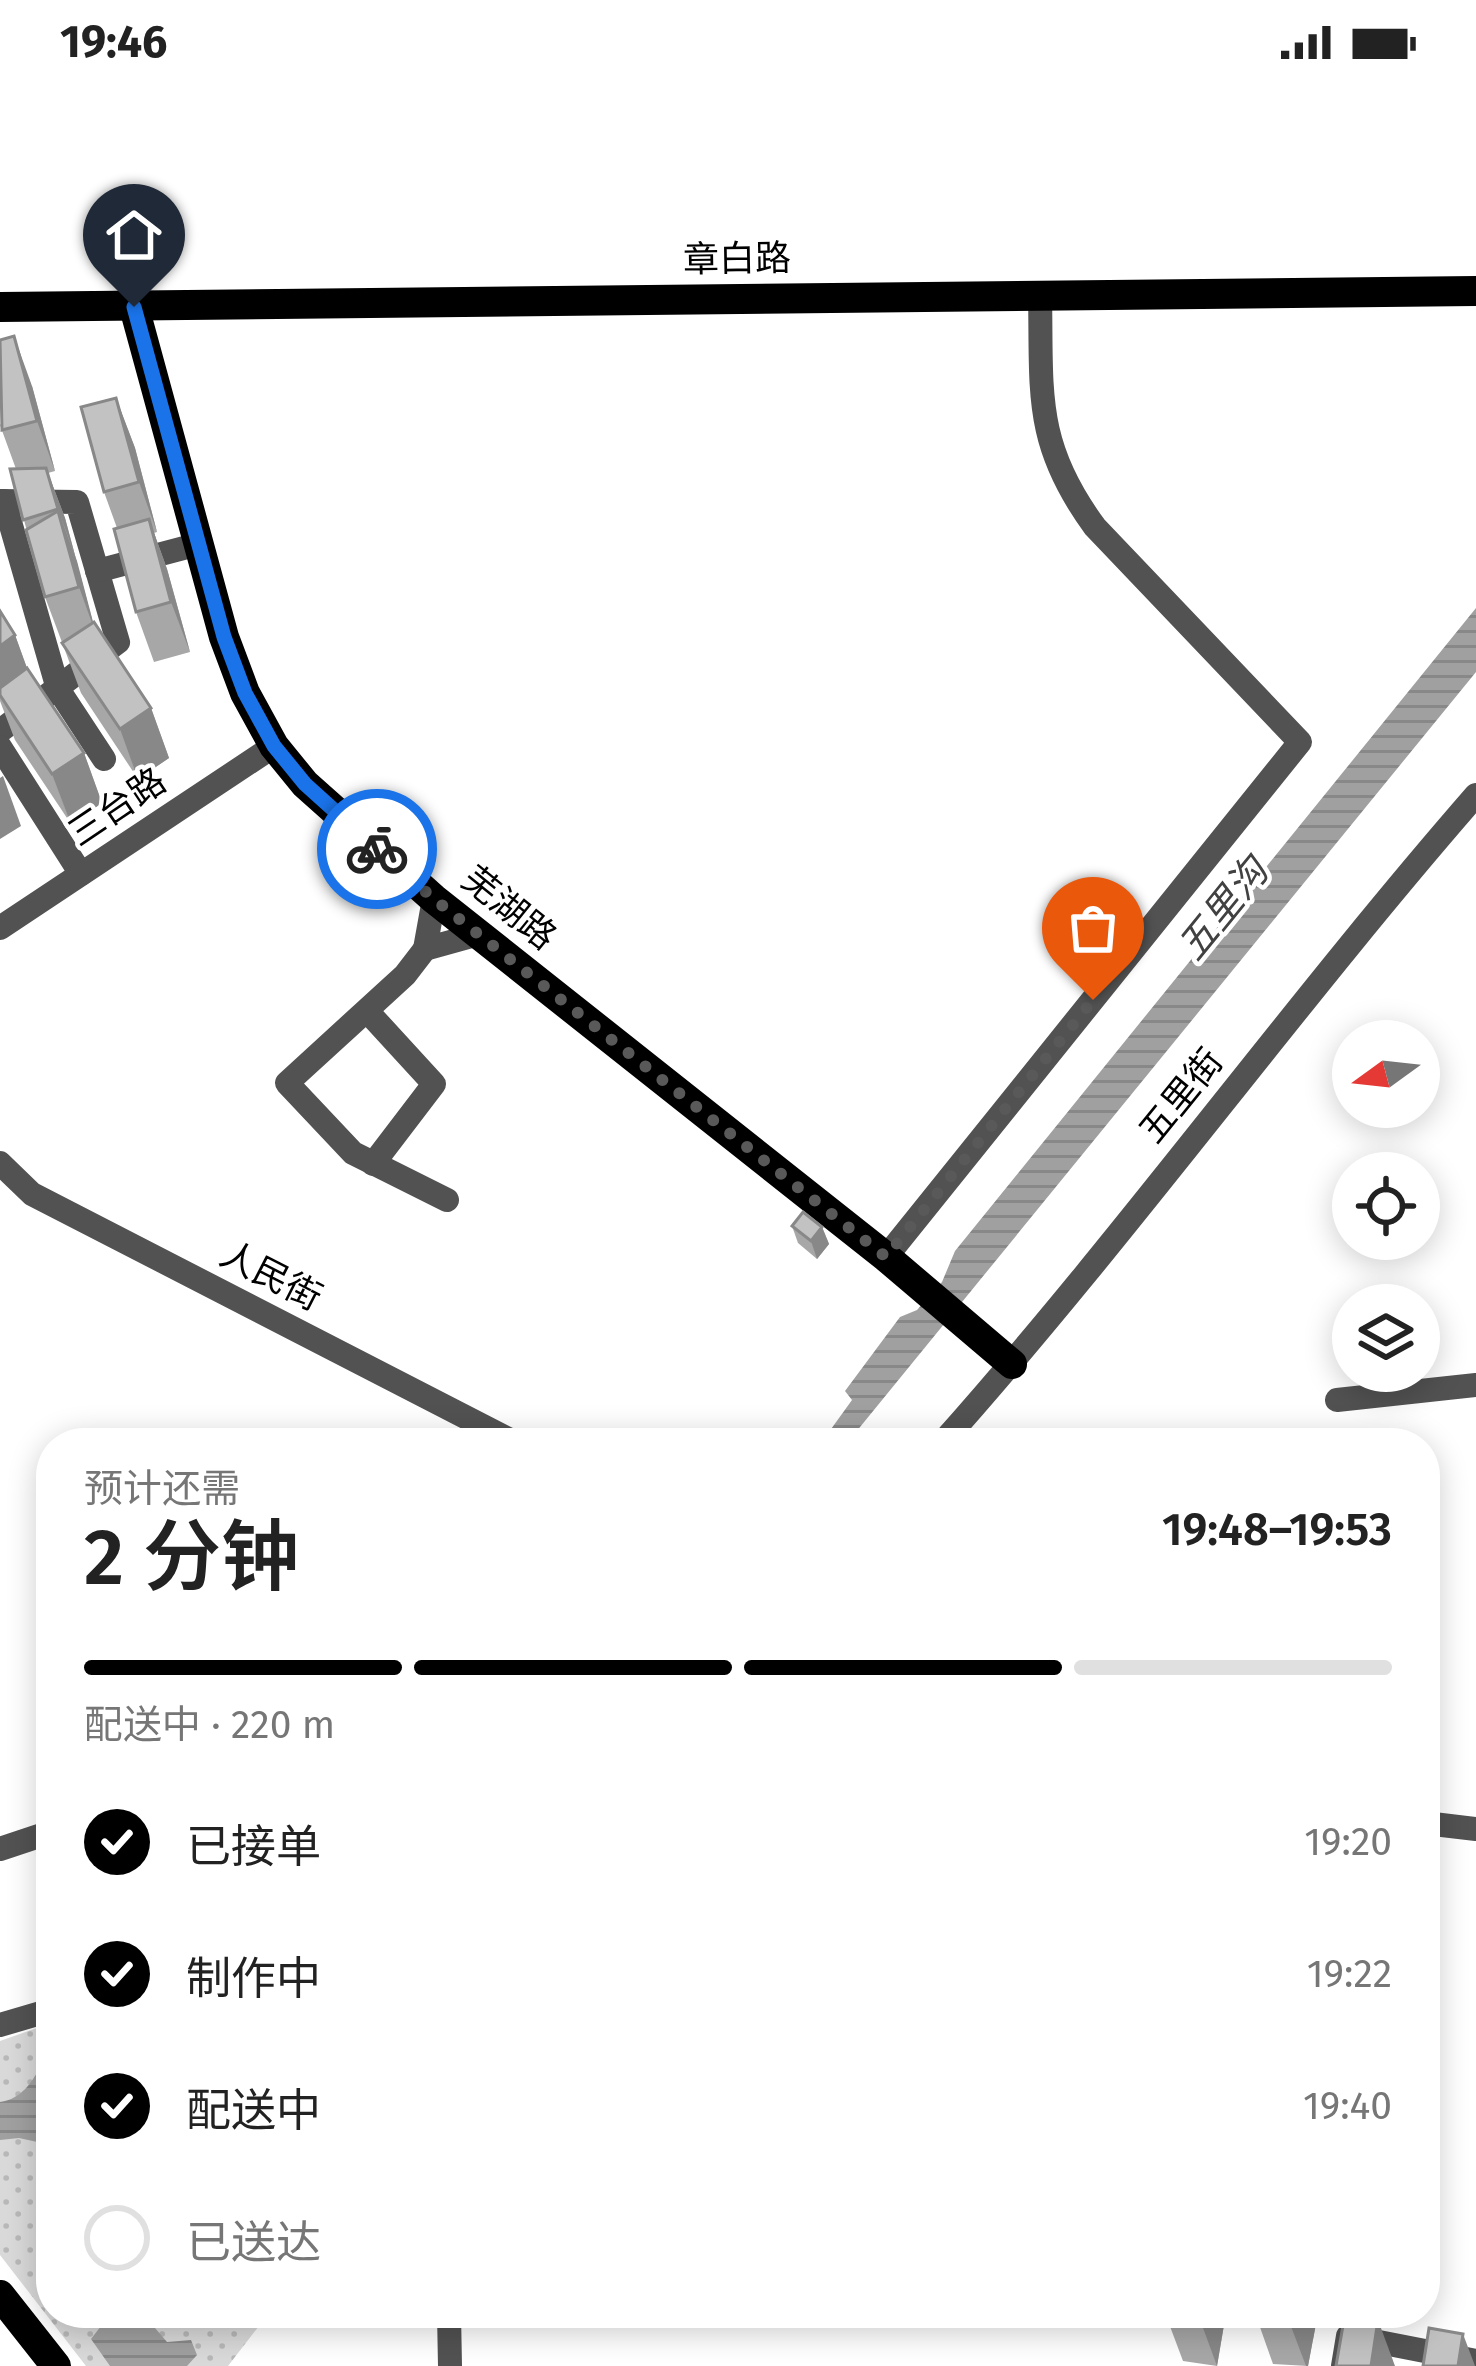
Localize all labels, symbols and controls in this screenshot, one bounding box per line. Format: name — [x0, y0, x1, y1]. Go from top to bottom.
text: 19:46 — [60, 15, 167, 69]
pin — [83, 184, 185, 307]
icon: home — [101, 202, 167, 268]
street label: 章白路 — [683, 236, 791, 282]
street label: 三台路 — [60, 759, 174, 855]
courier — [317, 789, 437, 909]
icon: bike — [344, 816, 410, 882]
water label: 五里沟 — [1168, 846, 1280, 969]
street label: 芜湖路 — [453, 857, 565, 959]
pin — [1042, 877, 1144, 1000]
icon: bag — [1060, 895, 1126, 961]
north arrow — [1332, 1020, 1440, 1128]
map controls — [1332, 1020, 1440, 1392]
street label: 五里街 — [1130, 1040, 1232, 1152]
button: locate — [1332, 1152, 1440, 1260]
street label: 人民街 — [213, 1232, 329, 1320]
button: layers — [1332, 1284, 1440, 1392]
text: 预计还需 — [84, 1466, 240, 1512]
text: 19:48–19:53 — [1162, 1503, 1392, 1557]
text: 2 分钟 — [84, 1511, 299, 1605]
text: 配送中 · 220 m — [84, 1702, 335, 1748]
icon: check — [84, 1809, 150, 1875]
text: 19:20 — [1304, 1819, 1392, 1865]
text: 已接单 — [186, 1820, 321, 1874]
icon: check — [84, 1941, 150, 2007]
text: 19:22 — [1307, 1951, 1392, 1997]
text: 制作中 — [186, 1952, 321, 2006]
icon: check — [84, 2073, 150, 2139]
text: 19:40 — [1303, 2083, 1392, 2129]
text: 配送中 — [186, 2084, 321, 2138]
text: 已送达 — [186, 2216, 321, 2270]

